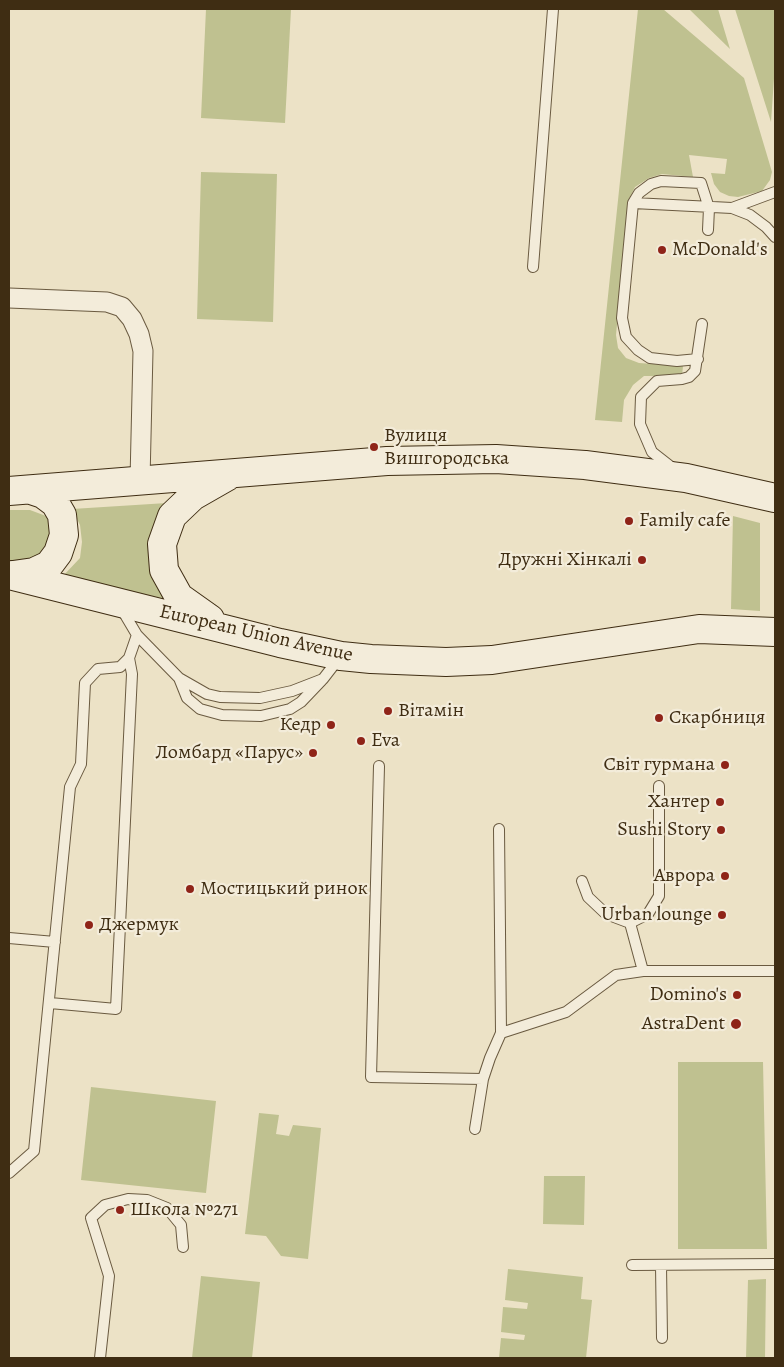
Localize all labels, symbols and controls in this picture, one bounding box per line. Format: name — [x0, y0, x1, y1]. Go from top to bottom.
place label: McDonald's — [672, 238, 768, 262]
marker: McDonald's — [656, 244, 668, 256]
place label: Вулиця Вишгородська — [384, 424, 509, 471]
marker: Вулиця Вишгородська — [368, 441, 380, 453]
place label: Family cafe — [639, 509, 731, 533]
marker: Family cafe — [623, 515, 635, 527]
place label: Дружні Хінкалі — [499, 548, 632, 572]
marker: Дружні Хінкалі — [636, 554, 648, 566]
street label: European Union Avenue — [157, 600, 355, 668]
place label: Вітамін — [398, 699, 464, 723]
marker: Вітамін — [382, 705, 394, 717]
place label: Скарбниця — [669, 706, 765, 730]
marker: Скарбниця — [653, 712, 665, 724]
place label: Кедр — [279, 713, 321, 737]
marker: Кедр — [325, 719, 337, 731]
place label: Eva — [371, 729, 400, 753]
marker: Eva — [355, 735, 367, 747]
place label: Ломбард «Парус» — [155, 741, 303, 765]
marker: Ломбард «Парус» — [307, 747, 319, 759]
place label: Світ гурмана — [604, 753, 715, 777]
marker: Світ гурмана — [719, 759, 731, 771]
place label: Хантер — [648, 790, 710, 814]
marker: Хантер — [714, 796, 726, 808]
place label: Sushi Story — [617, 818, 711, 842]
marker: Sushi Story — [715, 824, 727, 836]
place label: Аврора — [654, 864, 715, 888]
marker: Аврора — [719, 870, 731, 882]
place label: Мостицький ринок — [200, 877, 368, 901]
marker: Мостицький ринок — [184, 883, 196, 895]
place label: Urban lounge — [601, 903, 712, 927]
marker: Urban lounge — [716, 909, 728, 921]
place label: Джермук — [99, 913, 179, 937]
marker: Джермук — [83, 919, 95, 931]
place label: Domino's — [649, 983, 727, 1007]
marker: Domino's — [731, 989, 743, 1001]
place label: AstraDent — [642, 1012, 725, 1036]
marker: AstraDent — [729, 1017, 743, 1031]
place label: Школа №271 — [130, 1198, 238, 1222]
marker: Школа №271 — [114, 1204, 126, 1216]

